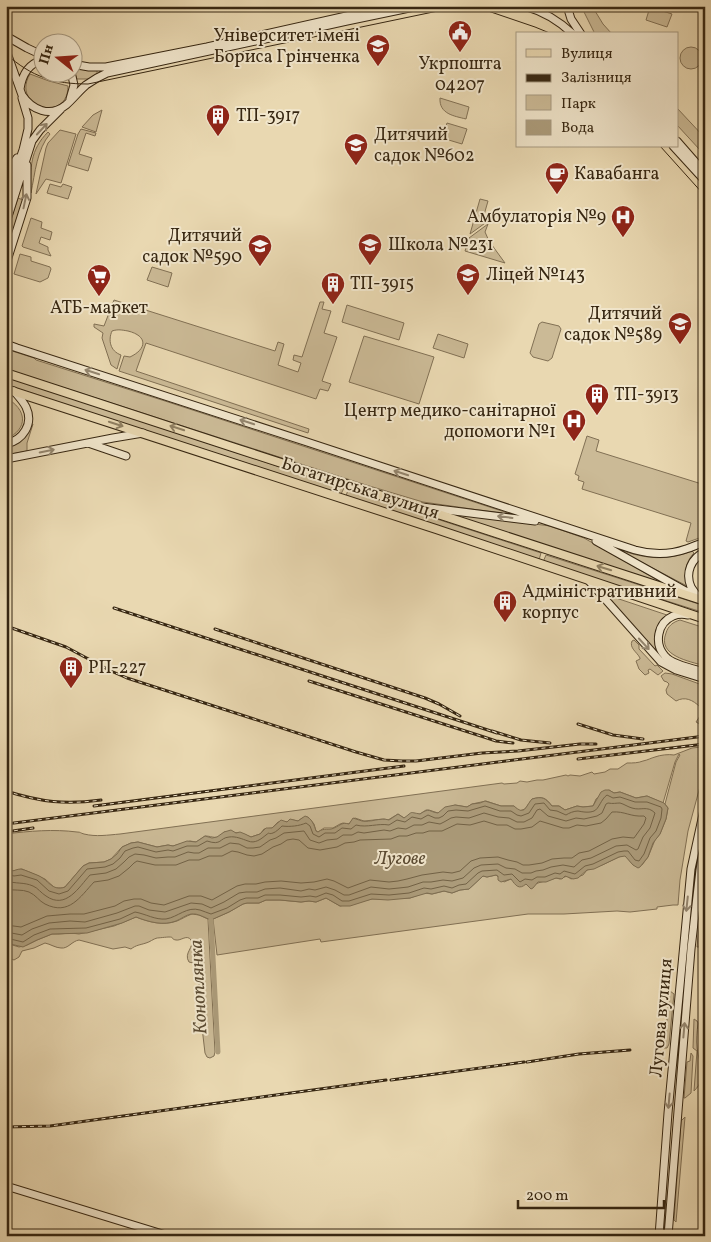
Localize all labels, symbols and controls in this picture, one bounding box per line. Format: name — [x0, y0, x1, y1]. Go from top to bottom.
public building icon: Укрпошта 04207 — [447, 19, 473, 53]
place label: Університет імені Бориса Грінченка — [214, 24, 360, 70]
north arrow — [32, 32, 82, 82]
legend — [516, 32, 678, 148]
school or university icon: Університет імені Бориса Грінченка — [365, 33, 391, 67]
text: Пн — [35, 42, 59, 67]
text: Вулиця — [561, 44, 613, 65]
place label: Укрпошта 04207 — [418, 52, 502, 98]
text: Залізниця — [561, 68, 632, 89]
text: Парк — [561, 94, 596, 115]
building icon: ТП-3917 — [205, 103, 231, 137]
place label: ТП-3917 — [236, 104, 300, 129]
text: Вода — [561, 118, 594, 139]
one-way arrow — [36, 122, 48, 135]
place label: Дитячий садок №602 — [374, 123, 475, 169]
school or university icon: Дитячий садок №602 — [343, 132, 369, 166]
cafe icon: Кавабанга — [544, 161, 570, 195]
place label: Кавабанга — [574, 162, 660, 187]
one-way arrow — [21, 193, 30, 209]
hospital icon: Амбулаторія №9 — [610, 204, 636, 238]
place label: Амбулаторія №9 — [467, 205, 606, 230]
place label: Дитячий садок №590 — [142, 224, 242, 270]
school or university icon: Школа №231 — [357, 232, 383, 266]
school or university icon: Дитячий садок №590 — [247, 233, 273, 267]
place label: Школа №231 — [388, 233, 494, 258]
school or university icon: Ліцей №143 — [455, 262, 481, 296]
supermarket icon: АТБ-маркет — [86, 263, 112, 297]
place label: Ліцей №143 — [486, 263, 585, 288]
building icon: ТП-3915 — [320, 271, 346, 305]
place label: ТП-3915 — [350, 272, 414, 297]
place label: АТБ-маркет — [50, 296, 148, 321]
place label: Дитячий садок №589 — [564, 302, 662, 348]
school or university icon: Дитячий садок №589 — [667, 311, 693, 345]
one-way arrow — [84, 367, 100, 377]
building icon: ТП-3913 — [584, 382, 610, 416]
place label: ТП-3913 — [614, 383, 679, 408]
place label: Центр медико-санітарної допомоги №1 — [344, 399, 557, 445]
hospital icon: Центр медико-санітарної допомоги №1 — [561, 408, 587, 442]
one-way arrow — [239, 417, 255, 427]
one-way arrow — [108, 420, 123, 429]
one-way arrow — [169, 423, 185, 433]
one-way arrow — [38, 446, 54, 455]
street label: Богатирська вулиця — [278, 452, 442, 526]
one-way arrow — [394, 468, 410, 477]
one-way arrow — [497, 512, 513, 522]
one-way arrow — [596, 563, 612, 573]
place label: Адміністративний корпус — [522, 580, 677, 626]
building icon: Адміністративний корпус — [492, 589, 518, 623]
one-way arrow — [638, 638, 650, 651]
building icon: РП-227 — [58, 655, 84, 689]
place label: РП-227 — [88, 656, 146, 681]
water label: Лугове — [373, 846, 426, 872]
one-way arrow — [682, 896, 692, 912]
water label: Коноплянка — [184, 939, 214, 1035]
street label: Лугова вулиця — [644, 958, 680, 1078]
one-way arrow — [680, 1022, 689, 1038]
one-way arrow — [665, 1093, 674, 1109]
scale bar — [518, 1177, 665, 1209]
text: 200 m — [526, 1186, 569, 1207]

